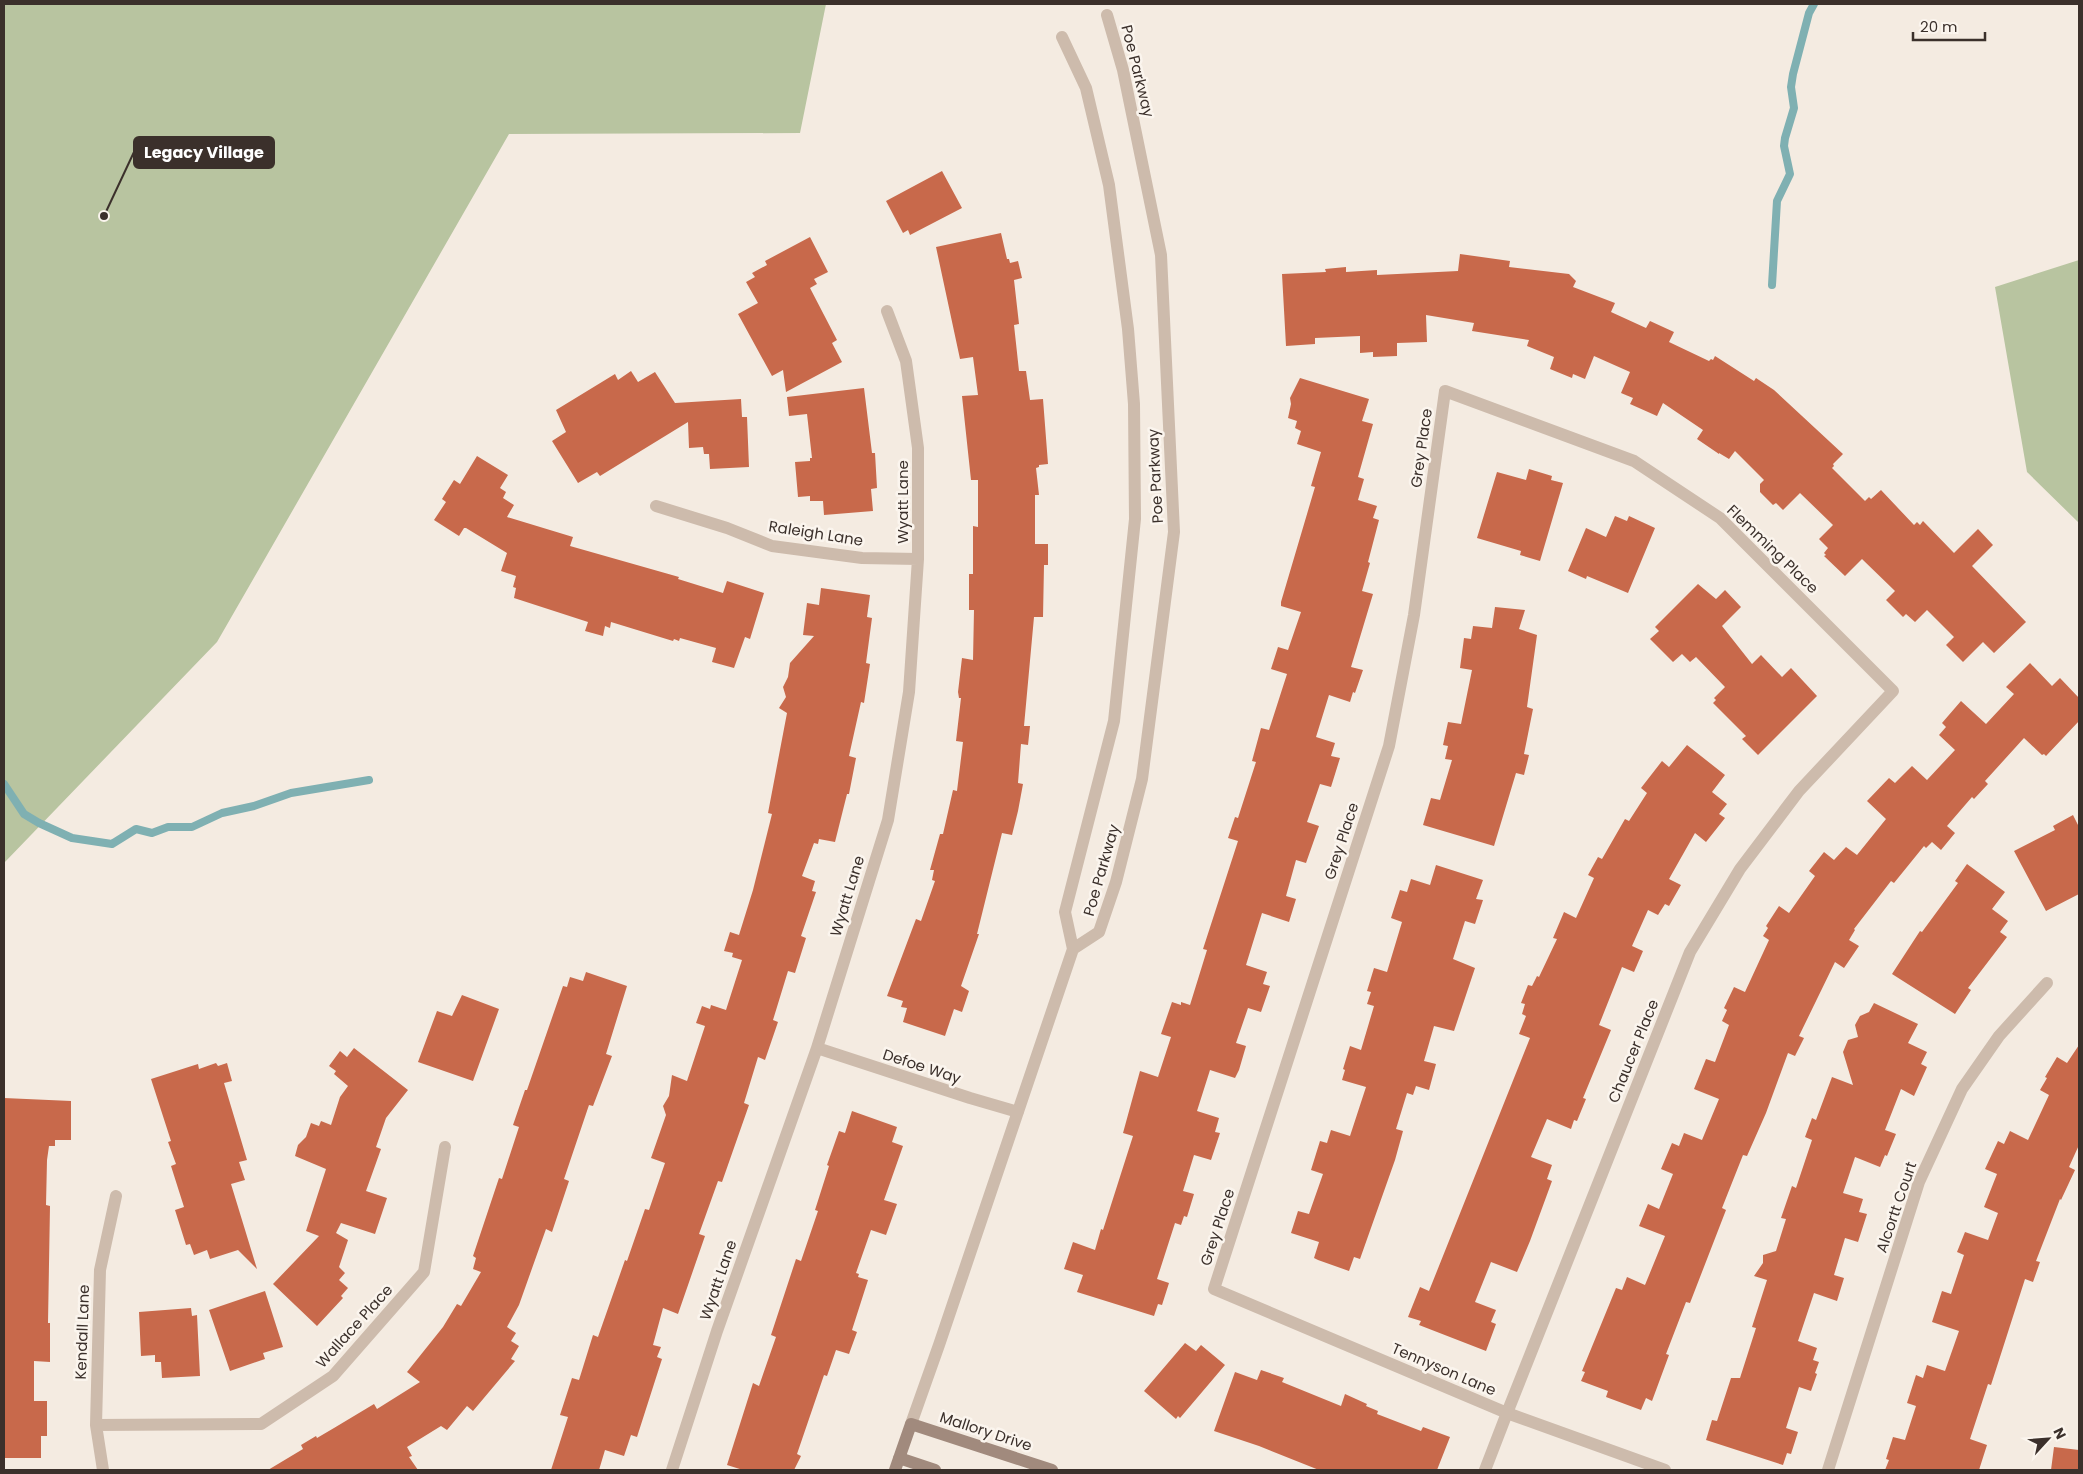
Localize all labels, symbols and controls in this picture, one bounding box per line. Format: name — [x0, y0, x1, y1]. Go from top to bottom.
scale bar — [1913, 10, 1986, 42]
text: 20 m — [1920, 16, 1958, 37]
street label: Poe Parkway — [1116, 23, 1160, 120]
callout: Legacy Village — [134, 137, 274, 168]
text: Legacy Village — [144, 141, 264, 164]
street label: Grey Place — [1405, 407, 1437, 489]
street label: Poe Parkway — [1142, 428, 1168, 524]
street label: Wyatt Lane — [892, 460, 913, 544]
street label: Flemming Place — [1723, 500, 1823, 598]
street label: Raleigh Lane — [767, 515, 865, 551]
street label: Grey Place — [1319, 800, 1363, 882]
street label: Poe Parkway — [1078, 821, 1124, 918]
street label: Wyatt Lane — [825, 853, 869, 939]
street label: Chaucer Place — [1603, 996, 1663, 1106]
street label: Defoe Way — [880, 1044, 964, 1089]
street label: Alcortt Court — [1871, 1159, 1921, 1255]
street label: Grey Place — [1195, 1186, 1239, 1268]
street label: Wyatt Lane — [694, 1237, 742, 1323]
street label: Wallace Place — [311, 1280, 397, 1372]
street label: Kendall Lane — [70, 1284, 94, 1380]
street label: Tennyson Lane — [1389, 1338, 1499, 1400]
street label: Mallory Drive — [937, 1406, 1035, 1456]
north arrow — [2023, 1414, 2073, 1464]
text: N — [2048, 1424, 2071, 1442]

